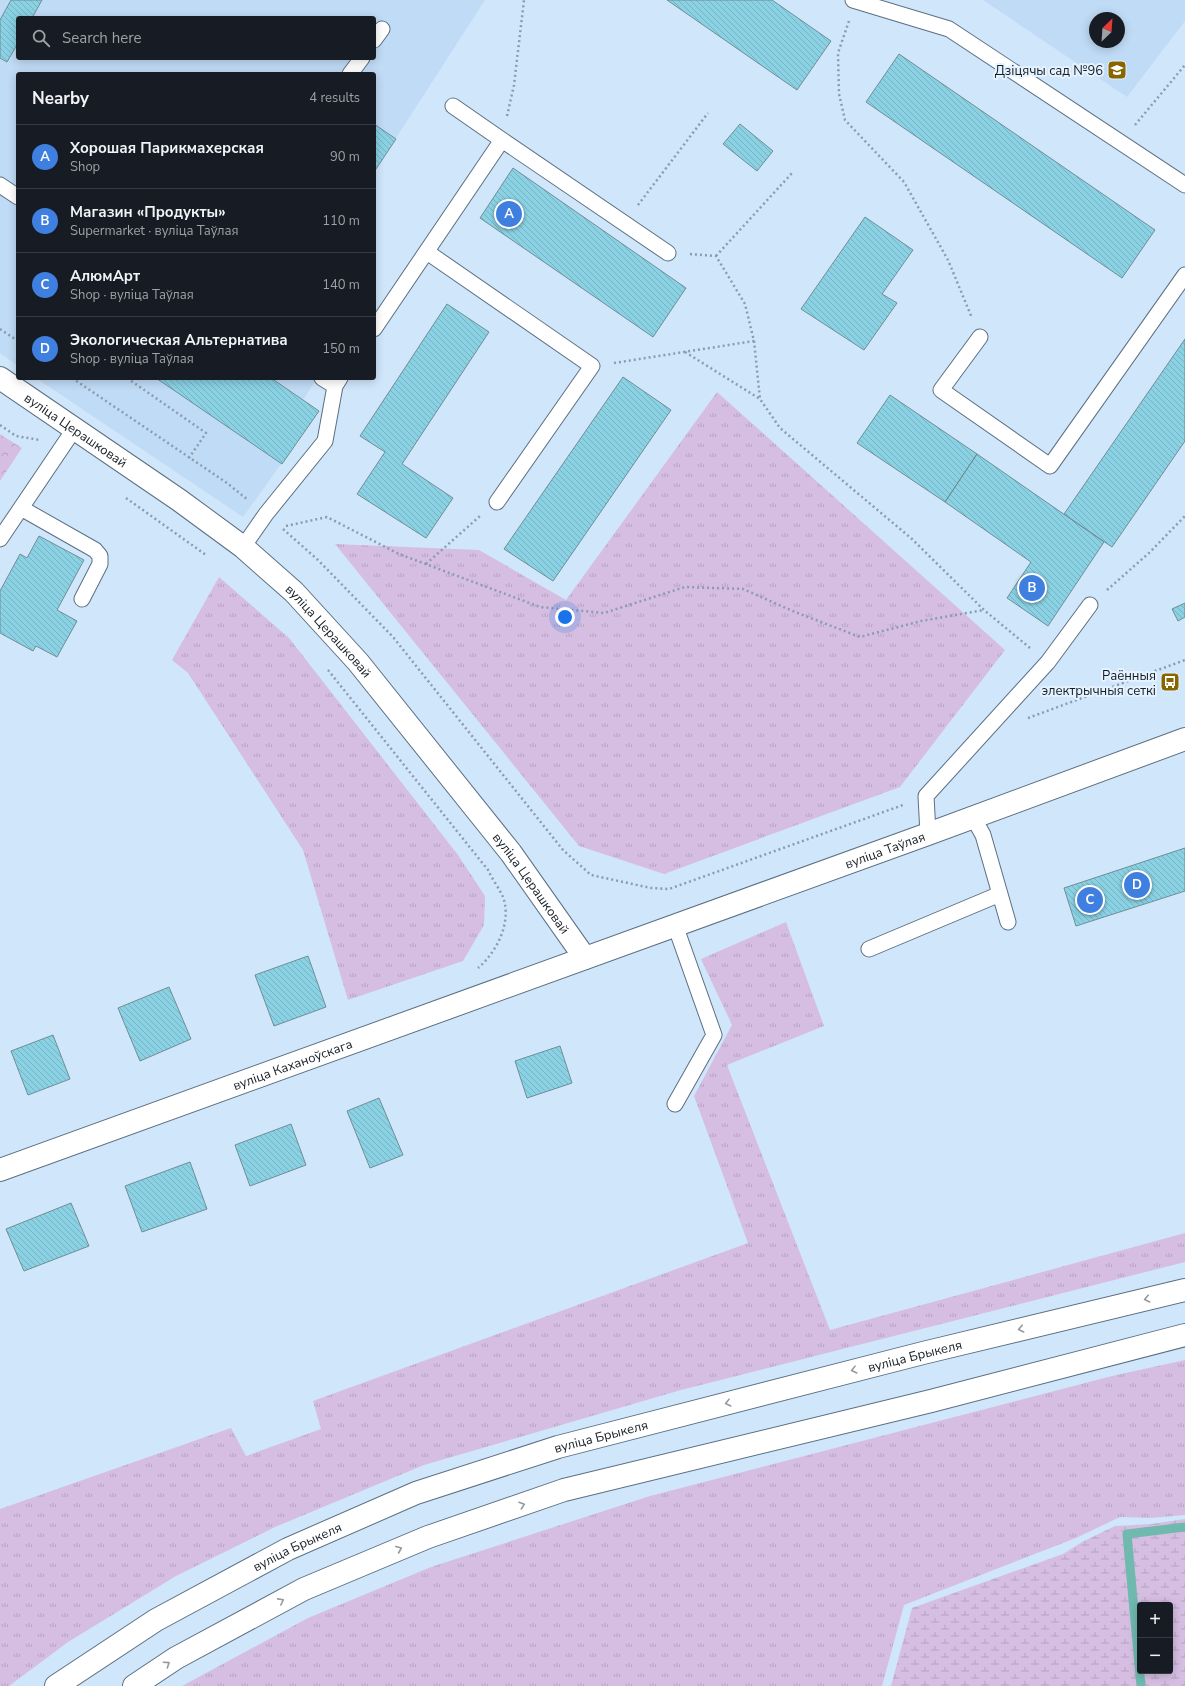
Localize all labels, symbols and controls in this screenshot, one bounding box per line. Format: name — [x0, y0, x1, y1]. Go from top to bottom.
north arrow — [1089, 12, 1125, 48]
search box — [16, 16, 376, 60]
icon: search — [30, 27, 52, 49]
text: Search here — [62, 28, 142, 48]
school or university icon: Дзіцячы сад №96 — [1106, 59, 1128, 81]
place label: Дзіцячы сад №96 — [995, 62, 1103, 80]
text: Nearby — [32, 87, 89, 110]
text: 4 results — [309, 89, 360, 107]
text: Хорошая Парикмахерская — [70, 138, 264, 158]
text: A — [40, 148, 50, 166]
text: 90 m — [330, 148, 360, 166]
text: Shop — [70, 158, 100, 176]
pin: A — [496, 199, 522, 229]
text: Магазин «Продукты» — [70, 202, 226, 222]
text: B — [41, 212, 49, 230]
text: 110 m — [322, 212, 360, 230]
text: Supermarket · вуліца Таўлая — [70, 222, 239, 240]
text: АлюмАрт — [70, 266, 140, 286]
text: C — [41, 276, 49, 294]
text: 140 m — [322, 276, 360, 294]
text: Shop · вуліца Таўлая — [70, 286, 194, 304]
text: Экологическая Альтернатива — [70, 330, 288, 350]
text: D — [40, 340, 50, 358]
text: 150 m — [322, 340, 360, 358]
text: Shop · вуліца Таўлая — [70, 350, 194, 368]
street label: вуліца Церашковай — [21, 389, 130, 472]
pin: B — [1019, 573, 1045, 603]
street label: вуліца Церашковай — [281, 580, 375, 682]
your location — [555, 607, 575, 627]
place label: Раённыя электрычныя сеткі — [1042, 667, 1156, 700]
bus stop icon: Раённыя электрычныя сеткі — [1159, 671, 1181, 693]
street label: вуліца Таўлая — [843, 828, 928, 873]
street label: вуліца Церашковай — [488, 829, 573, 938]
pin: D — [1124, 870, 1150, 900]
pin: C — [1077, 885, 1103, 915]
street label: вуліца Каханоўскага — [230, 1035, 355, 1095]
one-way arrow — [1144, 1294, 1151, 1303]
one-way arrow — [1017, 1325, 1024, 1333]
street label: вуліца Брыкеля — [866, 1336, 964, 1377]
one-way arrow — [850, 1366, 857, 1374]
one-way arrow — [725, 1398, 732, 1407]
street label: вуліца Брыкеля — [552, 1416, 650, 1458]
one-way arrow — [518, 1501, 525, 1509]
street label: вуліца Брыкеля — [250, 1519, 345, 1576]
one-way arrow — [395, 1546, 403, 1554]
one-way arrow — [276, 1599, 284, 1606]
map controls — [1137, 1602, 1173, 1674]
button: + — [1137, 1602, 1173, 1638]
button: − — [1137, 1638, 1173, 1674]
one-way arrow — [163, 1661, 170, 1669]

